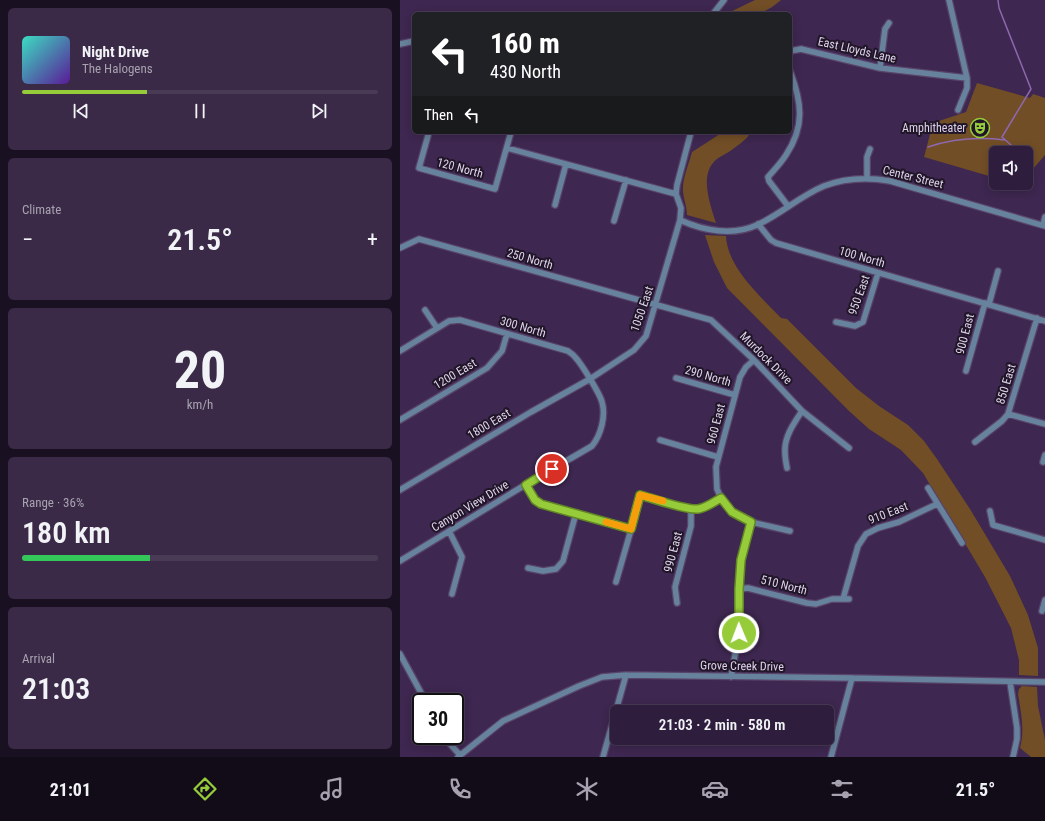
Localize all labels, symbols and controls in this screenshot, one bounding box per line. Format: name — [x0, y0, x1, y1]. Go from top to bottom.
text: 160 m — [490, 27, 560, 60]
icon: left — [424, 28, 476, 80]
street label: East Lloyds Lane — [817, 34, 898, 66]
text: Night Drive — [82, 43, 149, 61]
text: The Halogens — [82, 61, 153, 76]
text: 430 North — [490, 61, 561, 82]
icon: previous — [70, 100, 92, 122]
icon: pause — [189, 100, 211, 122]
icon: next — [308, 100, 330, 122]
icon: left — [461, 104, 483, 126]
text: Then — [424, 106, 453, 124]
theatre icon: Amphitheater — [969, 117, 991, 139]
place label: Amphitheater — [902, 121, 966, 135]
map controls — [989, 146, 1033, 190]
button: sound — [989, 146, 1033, 190]
street label: 120 North — [435, 155, 485, 181]
street label: Center Street — [881, 163, 945, 191]
text: Climate — [22, 202, 61, 217]
text: 21.5° — [167, 222, 233, 257]
text: − — [22, 227, 33, 252]
text: + — [367, 227, 378, 252]
street label: 100 North — [837, 244, 887, 270]
street label: 250 North — [505, 246, 555, 272]
street label: 950 East — [845, 273, 873, 317]
street label: 1050 East — [628, 284, 656, 334]
street label: 900 East — [953, 312, 977, 356]
street label: 300 North — [498, 314, 548, 340]
street label: Murdock Drive — [737, 329, 795, 387]
text: 20 — [174, 340, 226, 401]
street label: 1200 East — [431, 356, 479, 392]
street label: 850 East — [993, 362, 1019, 406]
street label: 290 North — [683, 363, 733, 389]
text: km/h — [187, 397, 213, 412]
street label: 960 East — [704, 402, 728, 446]
street label: 1800 East — [465, 406, 513, 442]
pin — [535, 452, 569, 486]
icon: arrive — [541, 458, 563, 480]
street label: Canyon View Drive — [429, 477, 511, 535]
text: Range · 36% — [22, 495, 84, 510]
street label: 910 East — [866, 499, 910, 527]
text: 180 km — [22, 515, 111, 550]
street label: 990 East — [661, 530, 685, 574]
street label: 510 North — [759, 572, 809, 598]
position arrow — [718, 612, 760, 654]
text: Arrival — [22, 651, 55, 666]
street label: Grove Creek Drive — [700, 658, 784, 674]
text: 21:03 — [22, 671, 90, 706]
speed limit sign: 30 — [412, 693, 464, 745]
text: 21:03 · 2 min · 580 m — [659, 716, 785, 734]
icon: directions — [191, 775, 219, 803]
icon: music — [318, 775, 346, 803]
icon: phone — [446, 775, 474, 803]
icon: climate — [573, 775, 601, 803]
icon: car — [701, 775, 729, 803]
icon: filters — [828, 775, 856, 803]
text: 21:01 — [50, 779, 91, 800]
text: 21.5° — [956, 779, 995, 800]

